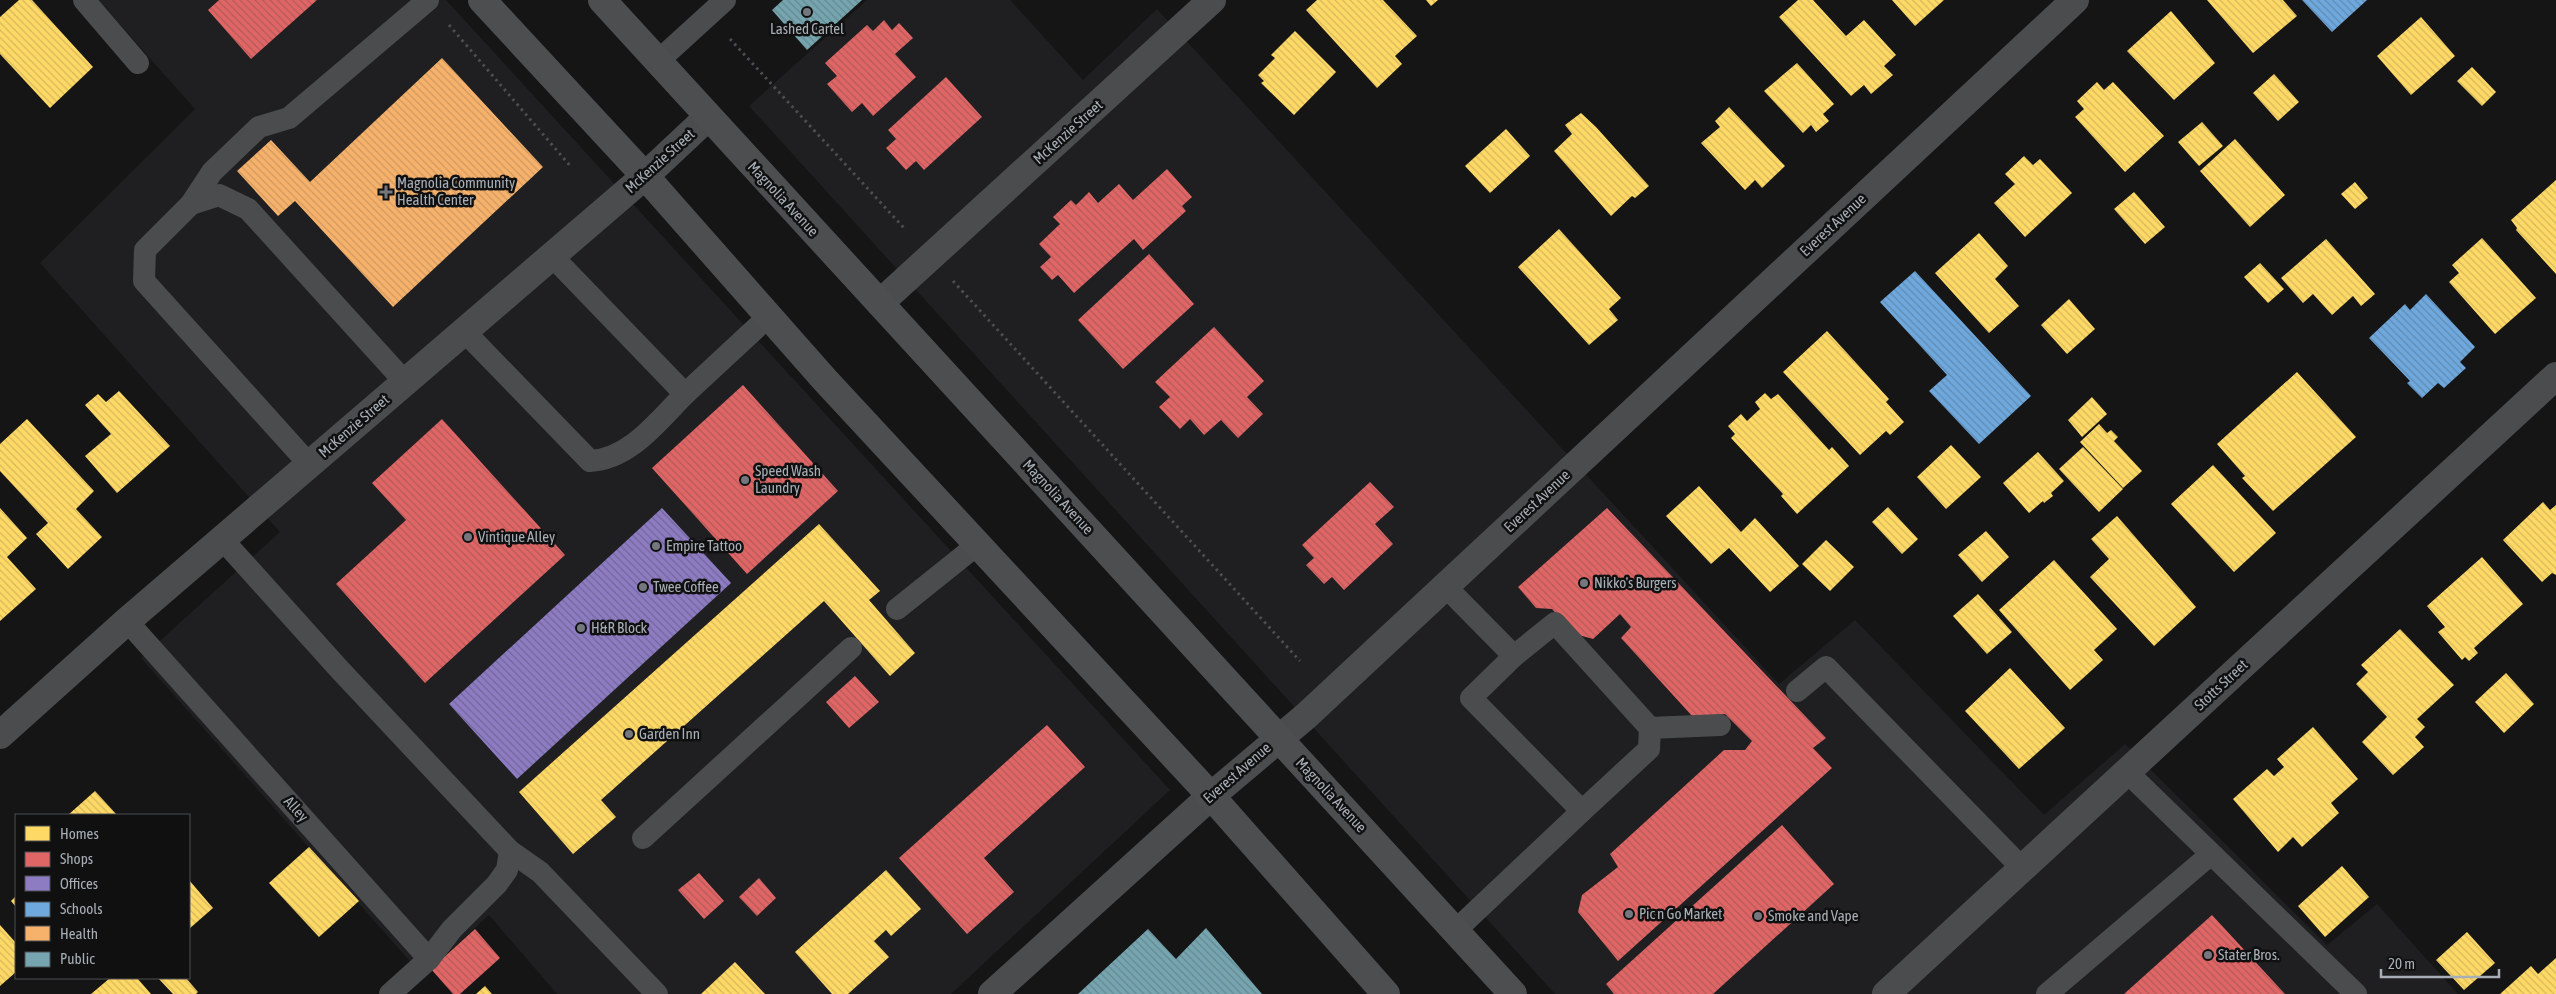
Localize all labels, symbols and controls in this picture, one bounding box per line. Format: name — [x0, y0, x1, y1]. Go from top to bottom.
marker: Lashed Cartel — [801, 6, 813, 18]
place label: Lashed Cartel — [770, 20, 844, 37]
street label: McKenzie Street — [1030, 96, 1106, 167]
street label: McKenzie Street — [622, 125, 698, 196]
street label: Magnolia Avenue — [744, 158, 822, 240]
place label: Magnolia Community Health Center — [397, 174, 515, 208]
marker: Magnolia Community Health Center — [379, 185, 393, 199]
street label: Everest Avenue — [1796, 190, 1869, 259]
street label: McKenzie Street — [315, 391, 392, 461]
street label: Magnolia Avenue — [1019, 456, 1097, 538]
place label: Speed Wash Laundry — [755, 462, 821, 496]
street label: Everest Avenue — [1500, 466, 1573, 535]
marker: Speed Wash Laundry — [739, 474, 751, 486]
place label: Vintique Alley — [478, 528, 555, 545]
marker: Vintique Alley — [462, 531, 474, 543]
place label: Empire Tattoo — [666, 537, 742, 554]
marker: Empire Tattoo — [650, 540, 662, 552]
place label: Nikko's Burgers — [1594, 574, 1676, 591]
marker: Nikko's Burgers — [1578, 577, 1590, 589]
place label: Twee Coffee — [653, 578, 719, 595]
marker: Twee Coffee — [637, 581, 649, 593]
place label: H&R Block — [591, 619, 648, 636]
marker: H&R Block — [575, 622, 587, 634]
street label: Stotts Street — [2191, 656, 2251, 714]
place label: Garden Inn — [639, 725, 700, 742]
marker: Garden Inn — [623, 728, 635, 740]
street label: Everest Avenue — [1200, 739, 1274, 806]
street label: Magnolia Avenue — [1292, 754, 1370, 836]
street label: Alley — [281, 793, 312, 825]
legend — [15, 814, 190, 979]
text: Homes — [60, 825, 99, 842]
text: Shops — [60, 850, 93, 867]
text: Offices — [60, 875, 98, 892]
text: Schools — [60, 900, 103, 917]
place label: Pic n Go Market — [1639, 905, 1722, 922]
place label: Smoke and Vape — [1768, 907, 1859, 924]
marker: Pic n Go Market — [1623, 908, 1635, 920]
marker: Smoke and Vape — [1752, 910, 1764, 922]
text: Health — [60, 925, 98, 942]
place label: Stater Bros. — [2218, 946, 2280, 963]
scale bar — [2381, 946, 2498, 978]
marker: Stater Bros. — [2202, 949, 2214, 961]
text: Public — [60, 950, 95, 967]
text: 20 m — [2388, 955, 2415, 972]

